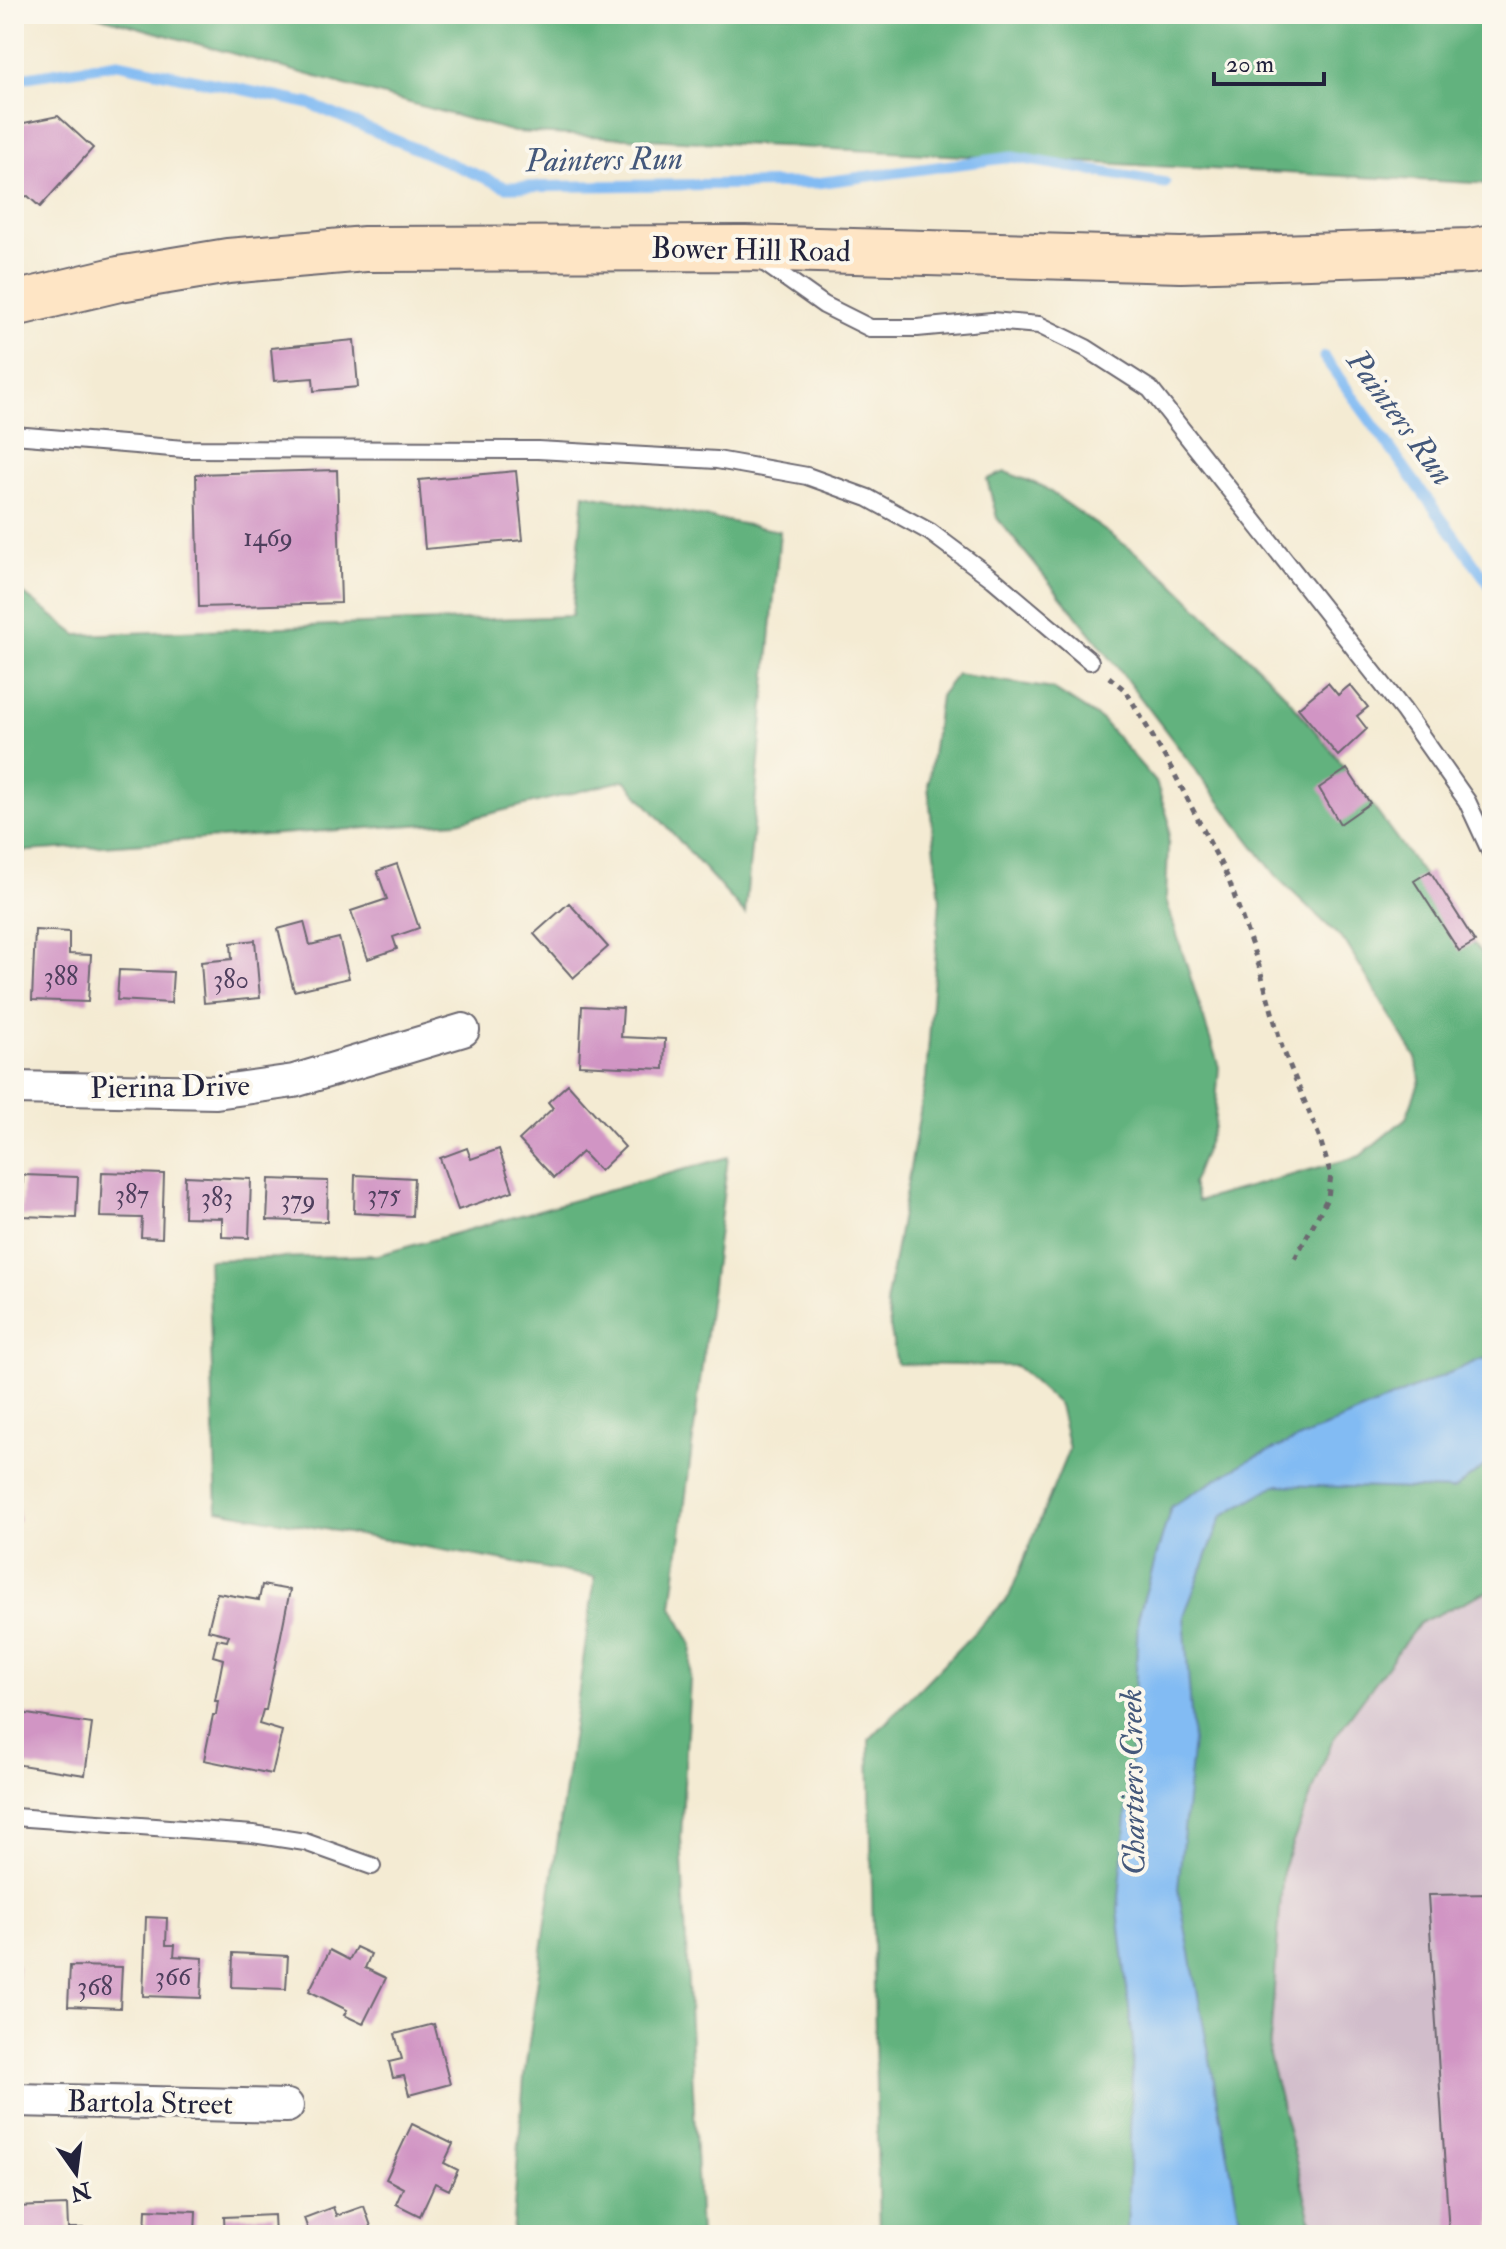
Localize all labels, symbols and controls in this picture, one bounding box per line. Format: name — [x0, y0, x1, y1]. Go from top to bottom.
scale bar — [1214, 36, 1324, 86]
text: 20 m — [1226, 49, 1275, 80]
water label: Painters Run — [524, 139, 683, 181]
street label: Bower Hill Road — [651, 230, 851, 270]
water label: Painters Run — [1337, 342, 1463, 494]
house number: 1469 — [243, 522, 293, 554]
house number: 388 — [44, 961, 78, 993]
house number: 380 — [213, 964, 249, 996]
street label: Pierina Drive — [90, 1067, 250, 1107]
house number: 387 — [115, 1179, 149, 1211]
house number: 375 — [367, 1179, 401, 1211]
house number: 383 — [201, 1182, 233, 1214]
house number: 379 — [280, 1184, 316, 1216]
water label: Chartiers Creek — [1111, 1688, 1155, 1876]
house number: 366 — [155, 1961, 193, 1993]
house number: 368 — [77, 1971, 113, 2003]
street label: Bartola Street — [67, 2083, 233, 2123]
north arrow — [36, 2133, 116, 2213]
text: N — [67, 2175, 95, 2207]

